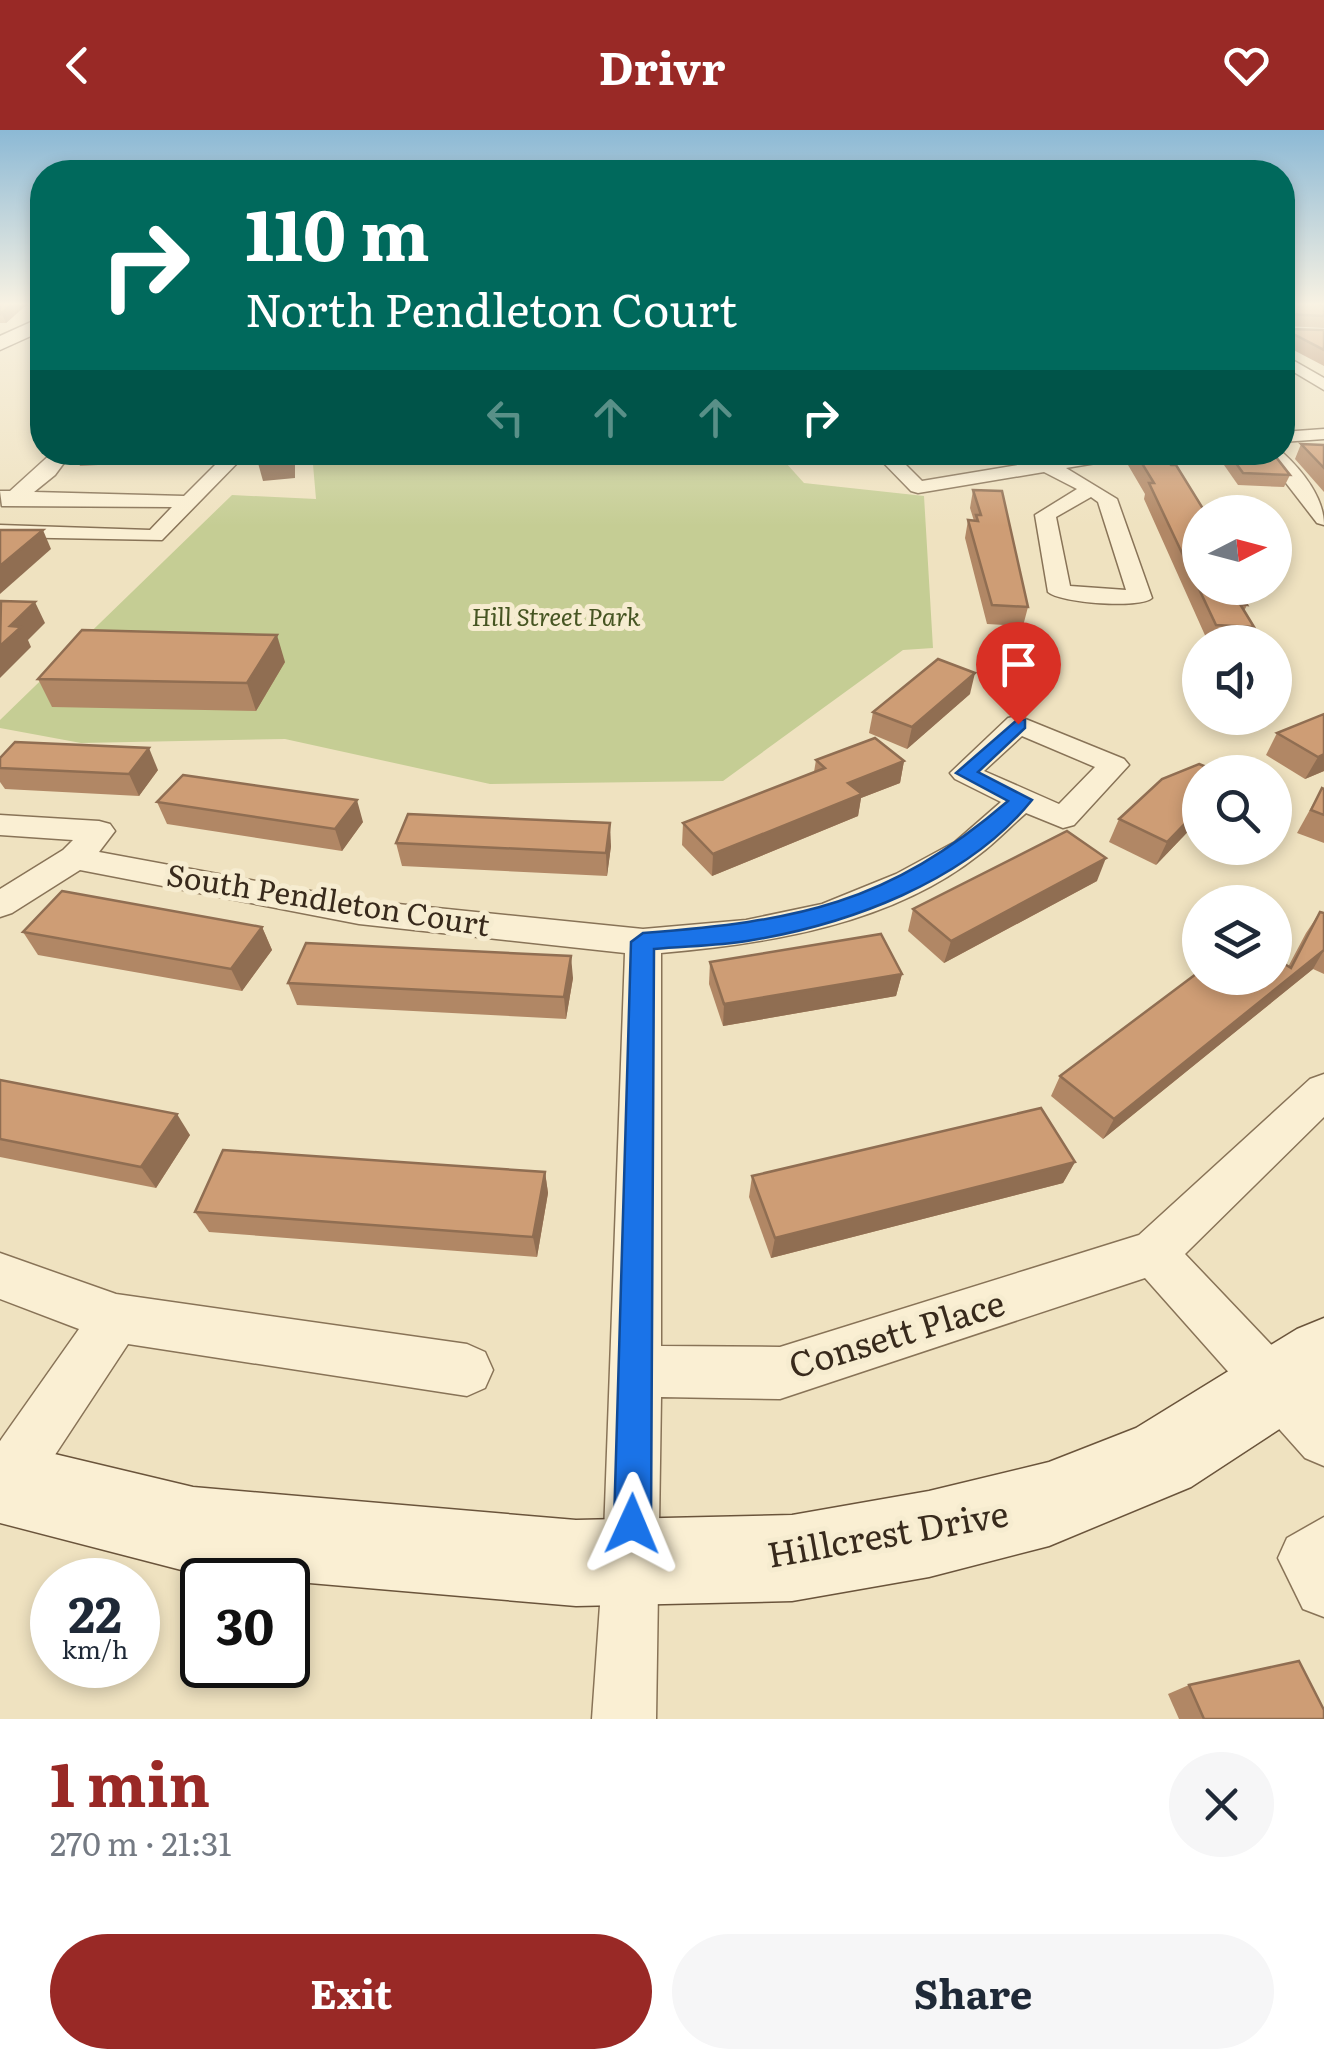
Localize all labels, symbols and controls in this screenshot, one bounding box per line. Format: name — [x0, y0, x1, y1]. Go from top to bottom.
text: Drivr — [598, 32, 726, 99]
icon: back — [50, 38, 105, 93]
icon: heart — [1219, 38, 1274, 93]
text: 110 m — [245, 179, 430, 283]
icon: right — [80, 200, 210, 330]
text: North Pendleton Court — [245, 274, 737, 341]
icon: left — [478, 390, 533, 445]
icon: ahead — [583, 390, 638, 445]
icon: ahead — [688, 390, 743, 445]
icon: right — [793, 390, 848, 445]
north arrow — [1182, 495, 1292, 605]
map controls — [1182, 495, 1292, 995]
park label: Hill Street Park — [472, 597, 641, 634]
pin — [976, 622, 1061, 725]
button: sound — [1182, 625, 1292, 735]
icon: arrive — [991, 637, 1046, 692]
button: search — [1182, 755, 1292, 865]
street label: South Pendleton Court — [164, 851, 493, 945]
button: layers — [1182, 885, 1292, 995]
street label: Consett Place — [782, 1275, 1010, 1390]
position arrow — [580, 1472, 684, 1576]
street label: Hillcrest Drive — [763, 1485, 1012, 1579]
speed limit sign: 30 — [180, 1558, 310, 1688]
text: 22 — [68, 1574, 122, 1648]
text: km/h — [62, 1630, 128, 1667]
text: 1 min — [50, 1736, 210, 1825]
button: close — [1169, 1752, 1274, 1857]
text: 270 m · 21:31 — [50, 1818, 231, 1866]
button: Exit — [50, 1934, 652, 2049]
button: Share — [672, 1934, 1274, 2049]

